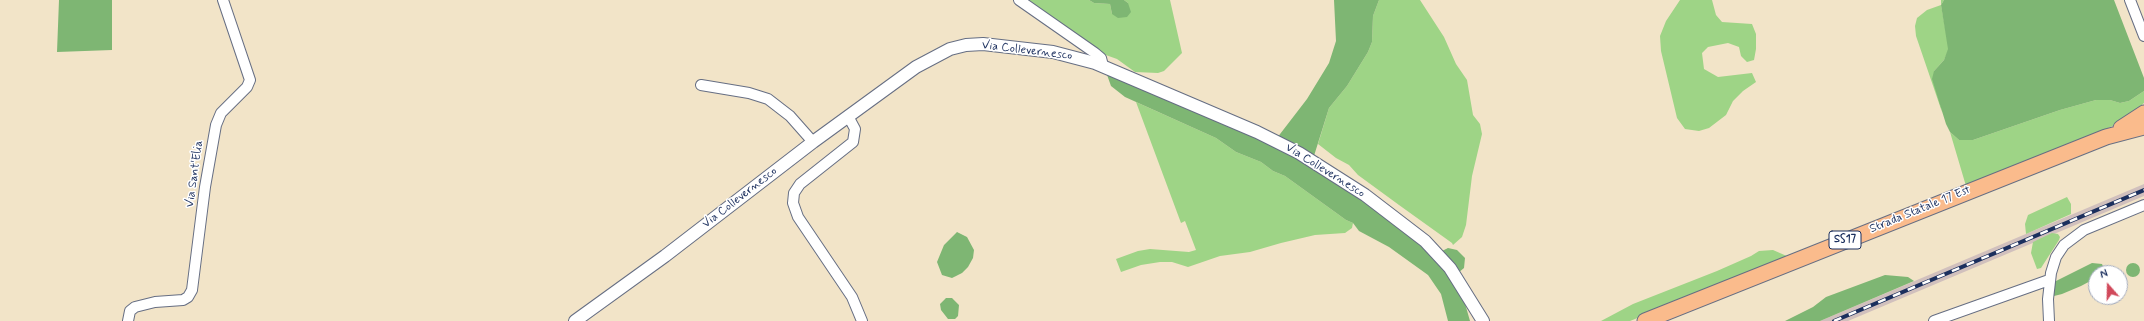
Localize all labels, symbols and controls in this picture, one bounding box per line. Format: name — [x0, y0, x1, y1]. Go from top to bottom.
street label: Via Collevernesco — [981, 38, 1073, 64]
street label: Via Sant'Elia — [183, 140, 207, 208]
street label: Via Collevernesco — [1283, 141, 1367, 201]
street label: Via Collevernesco — [700, 164, 780, 232]
street label: Strada Statale 17 Est — [1868, 183, 1972, 237]
road number: SS17 — [1829, 231, 1861, 249]
north arrow — [2088, 265, 2128, 305]
text: N — [2098, 267, 2110, 282]

